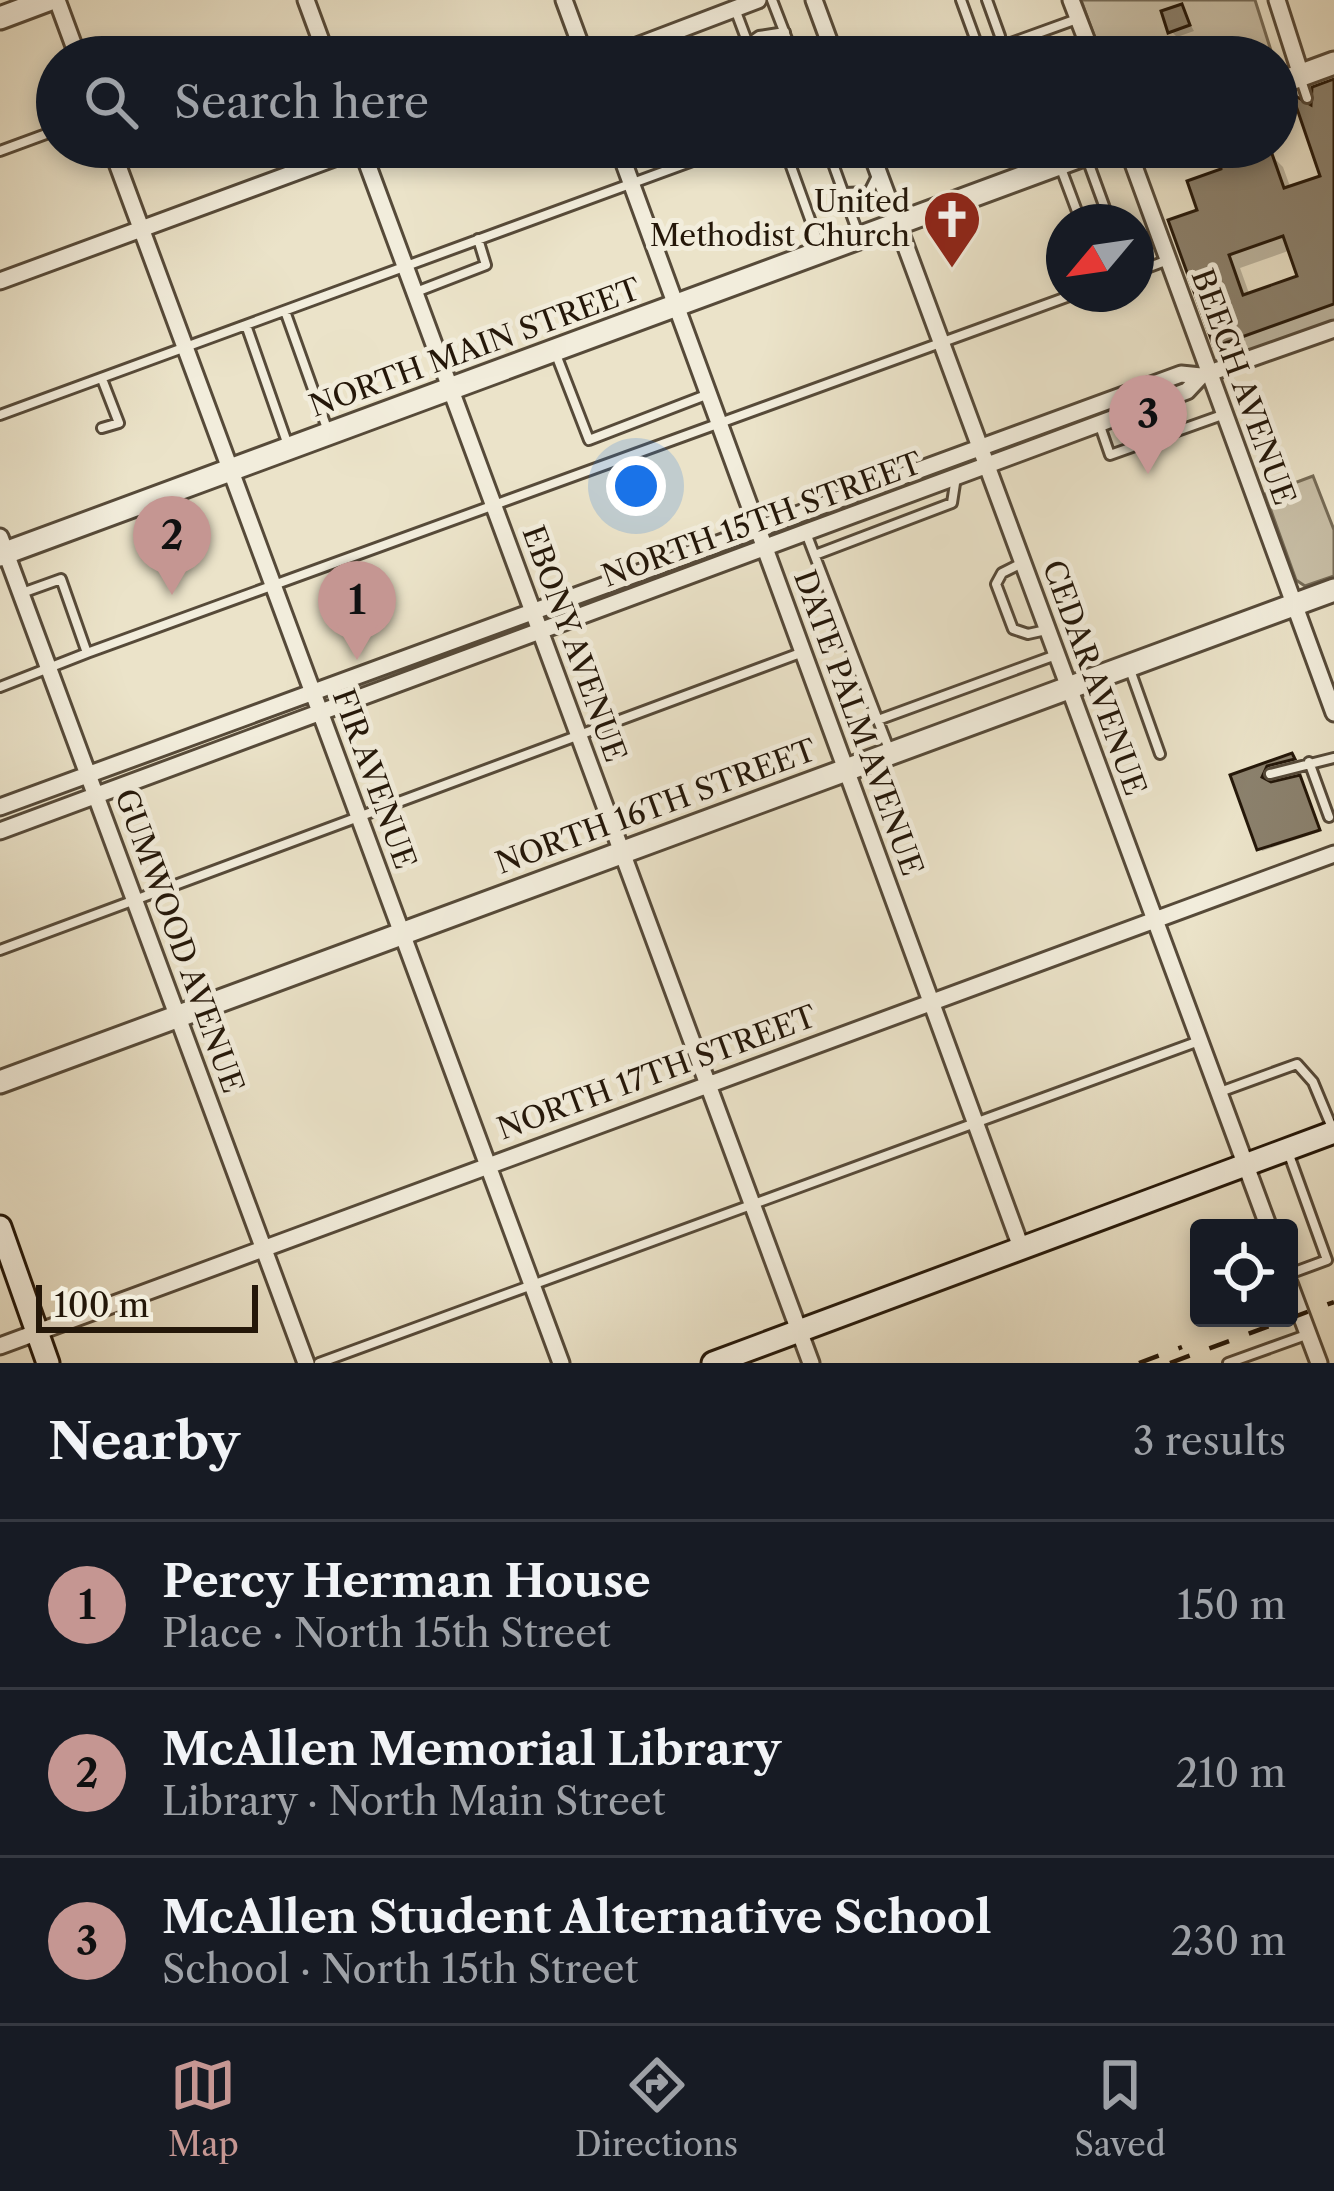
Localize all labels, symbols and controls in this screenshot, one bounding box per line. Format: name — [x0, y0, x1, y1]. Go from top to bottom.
search box — [36, 36, 1298, 168]
icon: search — [78, 69, 144, 135]
text: Search here — [174, 74, 429, 130]
place label: United Methodist Church — [650, 183, 910, 254]
church icon: United Methodist Church — [921, 188, 983, 270]
north arrow — [1046, 204, 1154, 312]
street label: BEECH AVENUE — [1184, 264, 1303, 510]
street label: NORTH MAIN STREET — [304, 270, 646, 425]
pin: 3 — [1109, 375, 1187, 474]
street label: NORTH 15TH STREET — [597, 444, 927, 595]
your location — [606, 456, 666, 516]
pin: 2 — [133, 496, 211, 595]
street label: EBONY AVENUE — [515, 521, 634, 767]
street label: CEDAR AVENUE — [1035, 555, 1154, 800]
pin: 1 — [318, 561, 396, 660]
street label: DATE PALM AVENUE — [786, 565, 931, 881]
street label: FIR AVENUE — [325, 684, 424, 874]
street label: NORTH 16TH STREET — [490, 731, 822, 882]
street label: GUMWOOD AVENUE — [107, 784, 252, 1098]
street label: NORTH 17TH STREET — [492, 997, 822, 1147]
map controls — [1190, 1219, 1298, 1327]
button: locate — [1190, 1219, 1298, 1327]
scale bar — [36, 1279, 258, 1332]
text: 100 m — [54, 1285, 149, 1326]
text: Nearby — [48, 1410, 240, 1472]
text: 3 results — [1133, 1417, 1286, 1465]
text: Percy Herman House — [162, 1553, 651, 1609]
text: 1 — [78, 1581, 96, 1629]
text: 150 m — [1177, 1581, 1286, 1629]
text: Place · North 15th Street — [162, 1609, 611, 1657]
text: McAllen Memorial Library — [162, 1721, 781, 1777]
text: 2 — [75, 1749, 99, 1797]
text: 210 m — [1176, 1749, 1286, 1797]
text: Library · North Main Street — [162, 1777, 665, 1825]
text: McAllen Student Alternative School — [162, 1889, 991, 1945]
text: 3 — [76, 1917, 98, 1965]
text: 230 m — [1171, 1917, 1286, 1965]
text: School · North 15th Street — [162, 1945, 638, 1993]
tab: Map — [168, 2052, 239, 2165]
tab: Directions — [575, 2052, 738, 2165]
tab: Saved — [1074, 2052, 1166, 2165]

